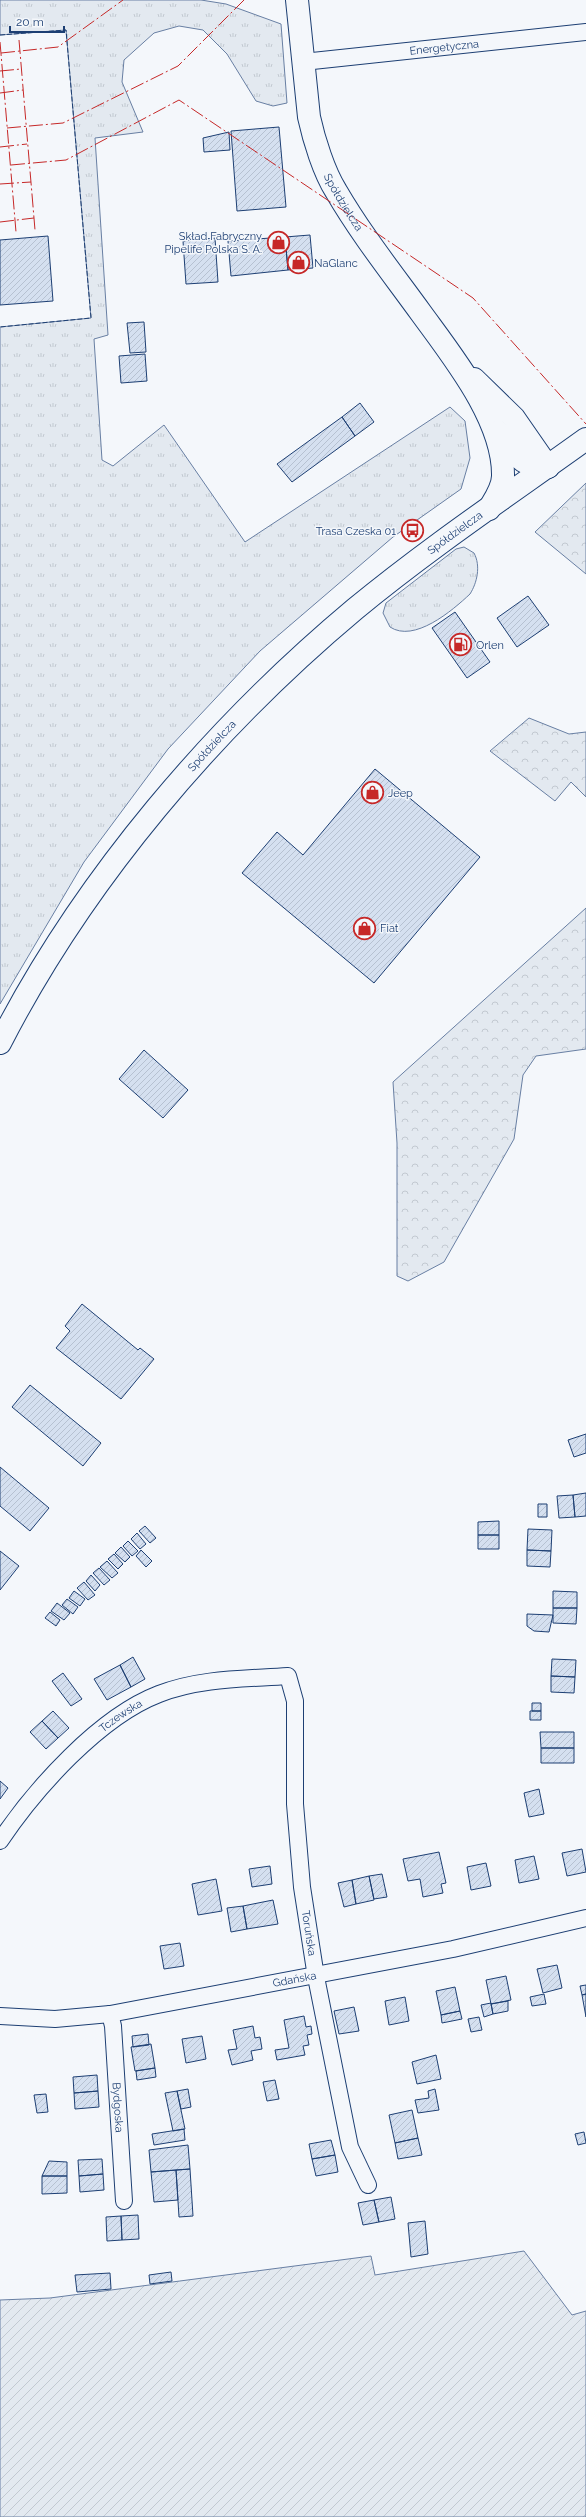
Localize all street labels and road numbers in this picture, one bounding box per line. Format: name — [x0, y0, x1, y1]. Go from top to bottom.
street label: Energetyczna — [409, 37, 480, 58]
street label: Spółdzielcza — [321, 172, 365, 234]
street label: Spółdzielcza — [425, 509, 485, 557]
street label: Spółdzielcza — [185, 718, 239, 774]
street label: Tczewska — [97, 1697, 144, 1735]
street label: Toruńska — [299, 1909, 319, 1957]
street label: Gdańska — [272, 1969, 317, 1990]
street label: Bydgoska — [110, 2082, 126, 2133]

